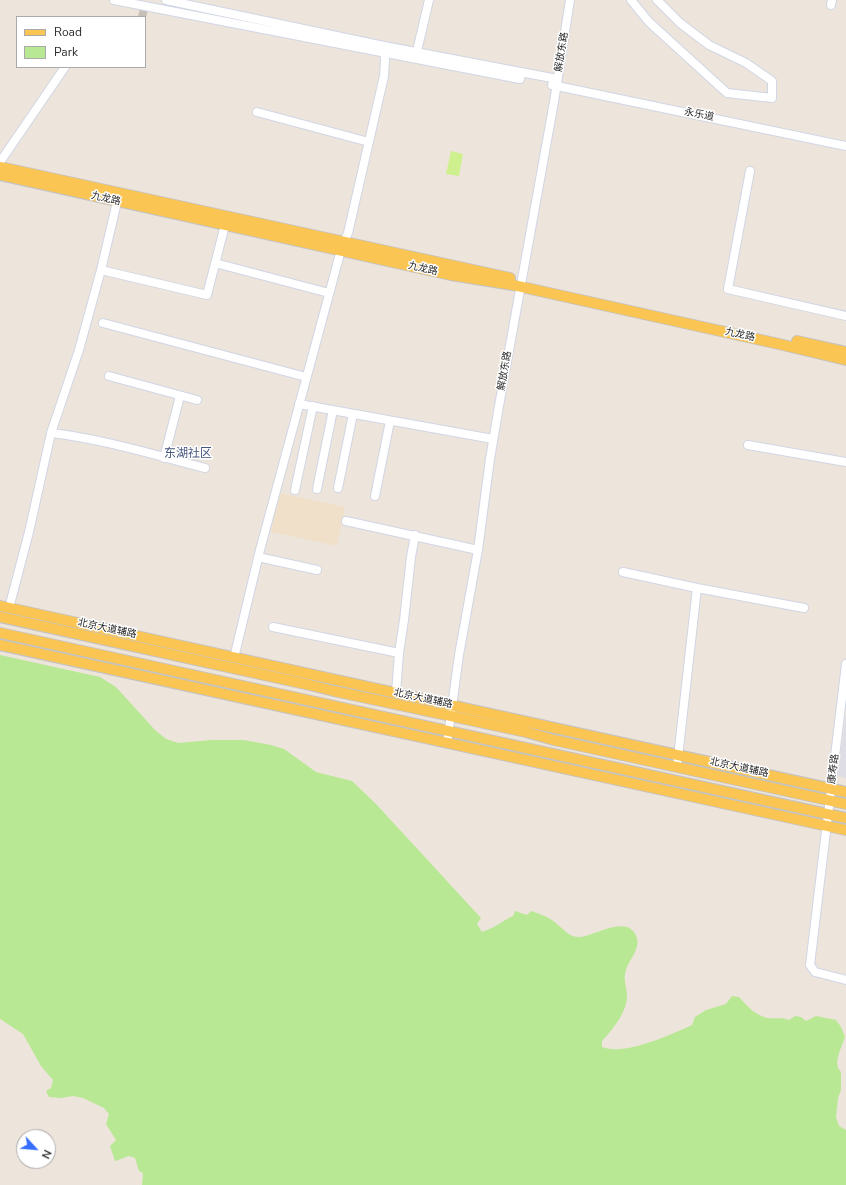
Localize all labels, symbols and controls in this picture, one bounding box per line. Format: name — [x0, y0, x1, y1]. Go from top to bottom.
legend — [16, 16, 146, 68]
text: Road — [54, 24, 82, 40]
street label: 解放东路 — [553, 31, 571, 73]
text: Park — [54, 44, 78, 60]
street label: 永乐道 — [683, 106, 715, 124]
street label: 九龙路 — [90, 190, 122, 208]
street label: 九龙路 — [407, 260, 439, 278]
street label: 九龙路 — [724, 326, 756, 344]
street label: 解放东路 — [496, 350, 514, 392]
district label: 东湖社区 — [164, 447, 212, 461]
street label: 北京大道辅路 — [76, 617, 138, 641]
street label: 北京大道辅路 — [392, 687, 454, 711]
street label: 康寿路 — [826, 753, 842, 785]
street label: 北京大道辅路 — [708, 756, 770, 780]
north arrow — [16, 1129, 56, 1169]
text: N — [38, 1147, 55, 1161]

